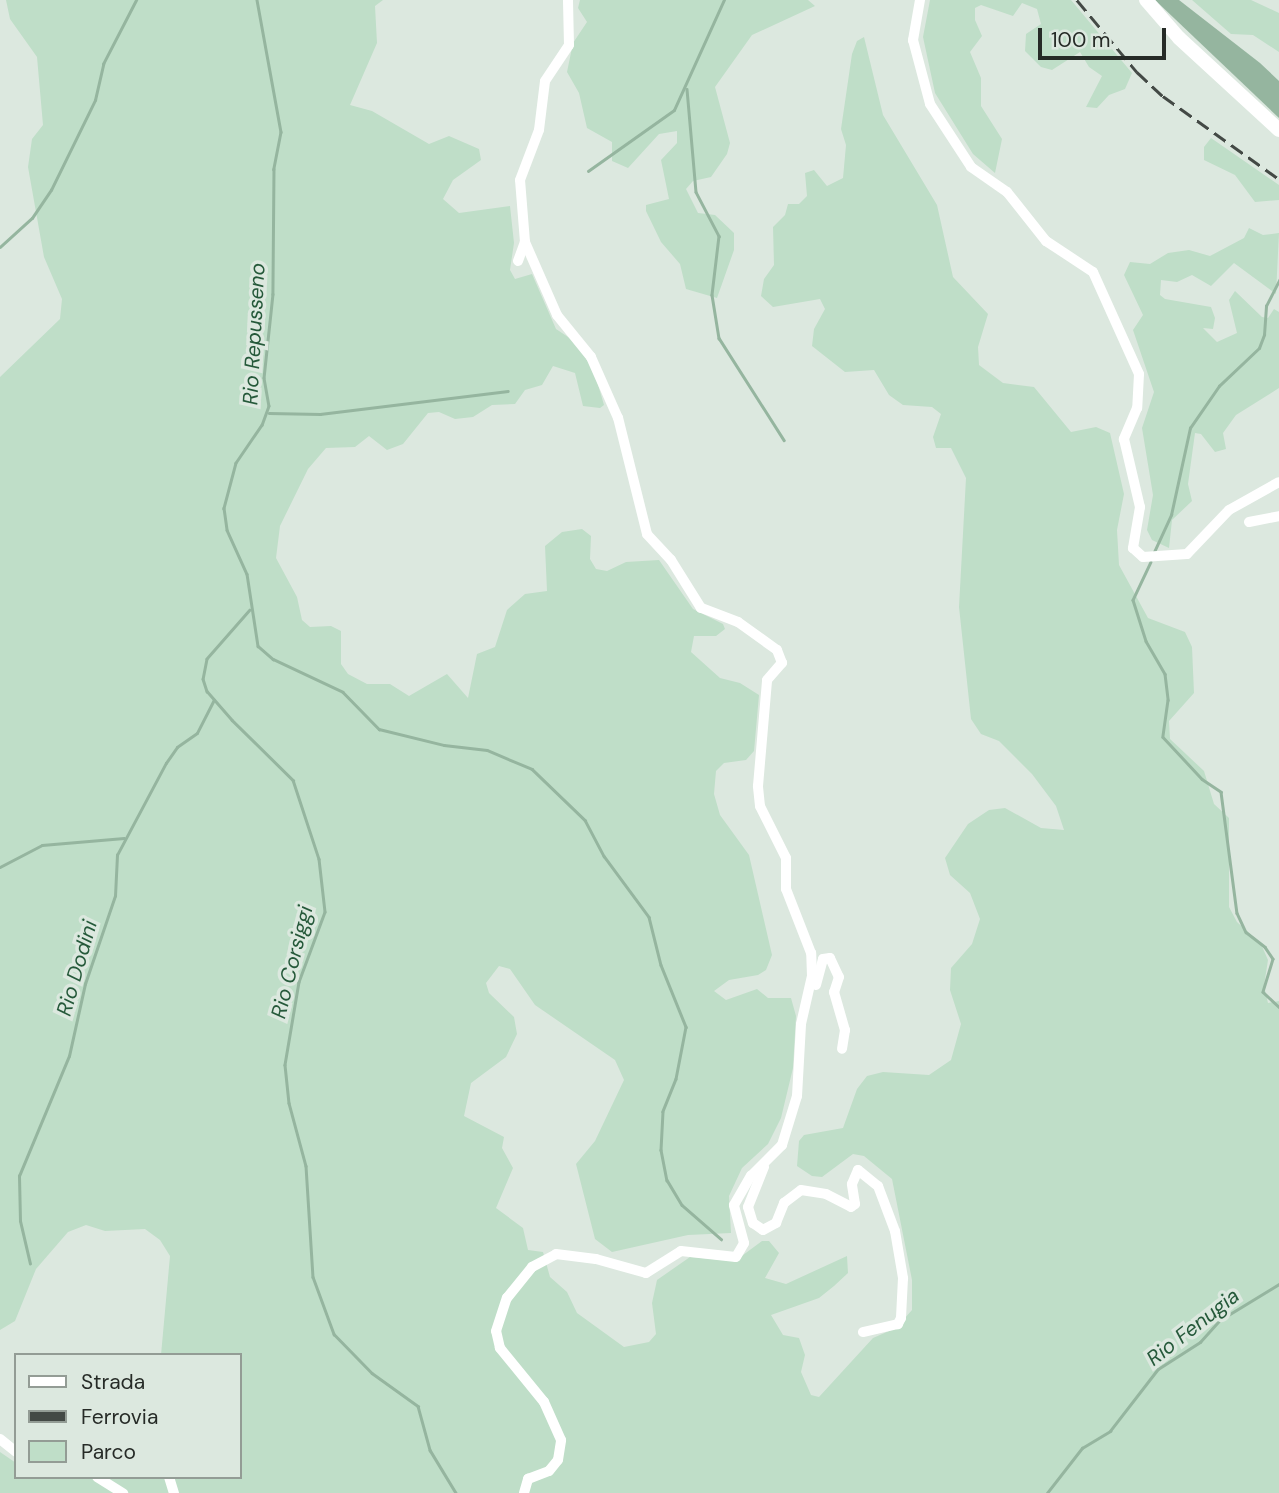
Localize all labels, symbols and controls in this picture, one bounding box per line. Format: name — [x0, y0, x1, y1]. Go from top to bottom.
scale bar — [1041, 14, 1169, 58]
text: 100 m — [1051, 26, 1111, 54]
water label: Rio Repusseno — [238, 262, 270, 406]
water label: Rio Corsiggi — [266, 903, 318, 1021]
water label: Rio Dodini — [51, 917, 103, 1019]
water label: Rio Fenugia — [1142, 1283, 1244, 1371]
legend — [14, 1353, 242, 1479]
text: Strada — [81, 1368, 145, 1396]
text: Ferrovia — [81, 1403, 158, 1431]
text: Parco — [81, 1438, 136, 1466]

